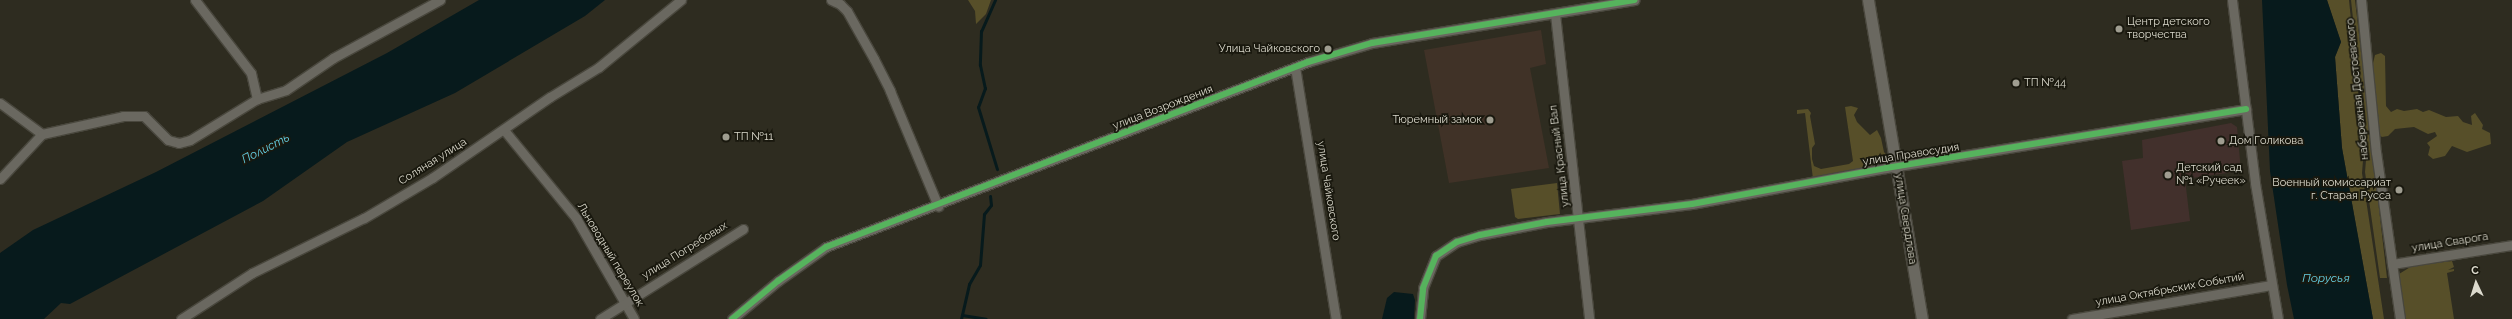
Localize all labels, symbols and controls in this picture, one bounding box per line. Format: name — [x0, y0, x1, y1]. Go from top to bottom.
place label: Центр детского творчества — [2127, 16, 2210, 42]
street label: набережная Достоевского — [2344, 18, 2372, 160]
marker: Центр детского творчества — [2114, 24, 2124, 34]
place label: Улица Чайковского — [1219, 42, 1320, 56]
marker: Улица Чайковского — [1323, 44, 1333, 54]
place label: ТП №44 — [2024, 76, 2066, 90]
marker: ТП №44 — [2011, 78, 2021, 88]
street label: улица Возрождения — [1111, 83, 1215, 133]
street label: улица Красный Вал — [1547, 104, 1573, 208]
place label: Тюремный замок — [1393, 113, 1482, 127]
marker: Тюремный замок — [1485, 115, 1495, 125]
place label: ТП №11 — [734, 130, 773, 144]
water label: Полисть — [240, 131, 292, 167]
marker: ТП №11 — [721, 132, 731, 142]
place label: Дом Голикова — [2229, 134, 2303, 148]
street label: Соляная улица — [396, 136, 470, 188]
marker: Дом Голикова — [2216, 136, 2226, 146]
street label: улица Чайковского — [1314, 140, 1342, 242]
street label: улица Правосудия — [1862, 141, 1960, 169]
place label: Детский сад №1 «Ручеек» — [2176, 162, 2246, 188]
marker: Детский сад №1 «Ручеек» — [2163, 170, 2173, 180]
street label: улица Свердлова — [1891, 173, 1919, 265]
place label: Военный комиссариат г. Старая Русса — [2272, 177, 2391, 203]
marker: Военный комиссариат г. Старая Русса — [2394, 185, 2404, 195]
street label: Льноводный переулок — [574, 201, 646, 309]
street label: улица Погребовых — [640, 219, 730, 283]
street label: улица Сварога — [2411, 230, 2489, 256]
north arrow — [2456, 263, 2496, 303]
text: С — [2471, 264, 2479, 277]
street label: улица Октябрьских Событий — [2095, 270, 2245, 310]
water label: Порусья — [2302, 272, 2350, 286]

